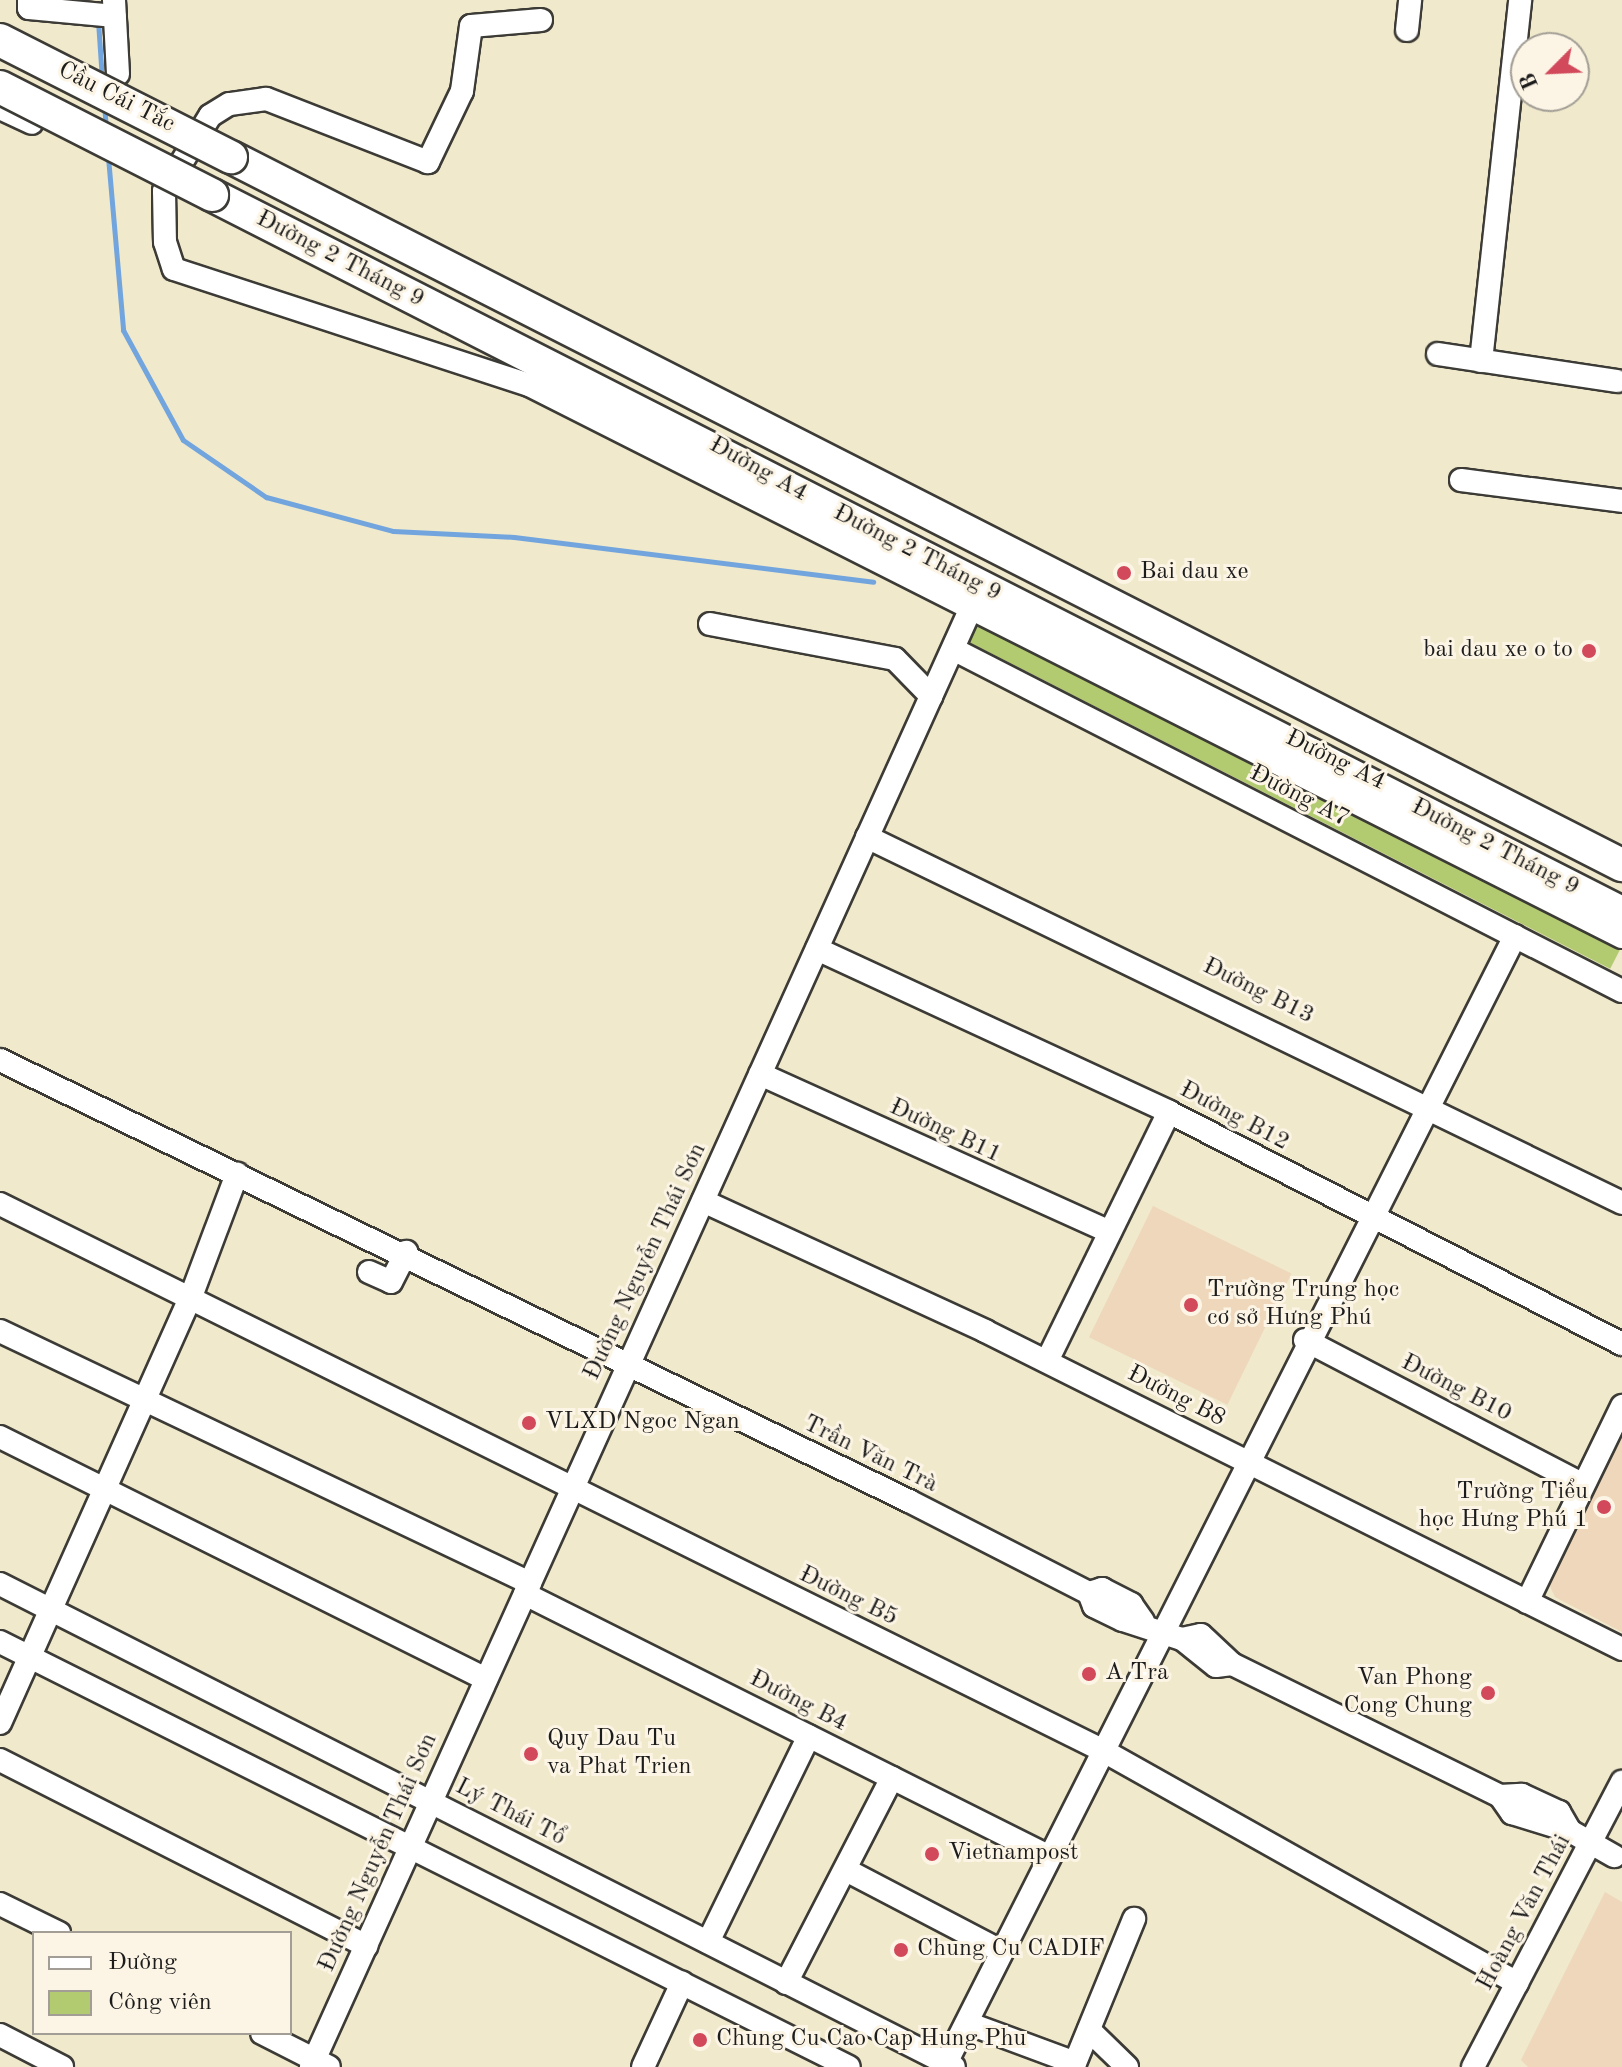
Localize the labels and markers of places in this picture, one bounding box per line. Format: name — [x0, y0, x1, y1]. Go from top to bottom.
place label: Bai dau xe — [1140, 559, 1248, 587]
marker: Bai dau xe — [1115, 564, 1133, 582]
place label: bai dau xe o to — [1423, 637, 1573, 665]
marker: bai dau xe o to — [1580, 642, 1598, 660]
place label: Trường Trung học cơ sở Hưng Phú — [1207, 1277, 1399, 1333]
marker: Trường Trung học cơ sở Hưng Phú — [1182, 1296, 1200, 1314]
place label: VLXD Ngoc Ngan — [545, 1409, 740, 1437]
marker: VLXD Ngoc Ngan — [520, 1414, 538, 1432]
place label: Trường Tiểu học Hưng Phú 1 — [1419, 1479, 1588, 1535]
marker: Trường Tiểu học Hưng Phú 1 — [1595, 1498, 1613, 1516]
place label: A Tra — [1105, 1660, 1169, 1688]
marker: A Tra — [1080, 1665, 1098, 1683]
place label: Van Phong Cong Chung — [1344, 1665, 1472, 1721]
marker: Van Phong Cong Chung — [1479, 1684, 1497, 1702]
place label: Quy Dau Tu va Phat Trien — [547, 1726, 691, 1782]
marker: Quy Dau Tu va Phat Trien — [522, 1745, 540, 1763]
place label: Vietnampost — [948, 1840, 1078, 1868]
marker: Vietnampost — [923, 1845, 941, 1863]
place label: Chung Cu CADIF — [917, 1936, 1105, 1964]
marker: Chung Cu CADIF — [892, 1941, 910, 1959]
place label: Chung Cu Cao Cap Hung Phu — [716, 2026, 1026, 2054]
marker: Chung Cu Cao Cap Hung Phu — [691, 2031, 709, 2049]

